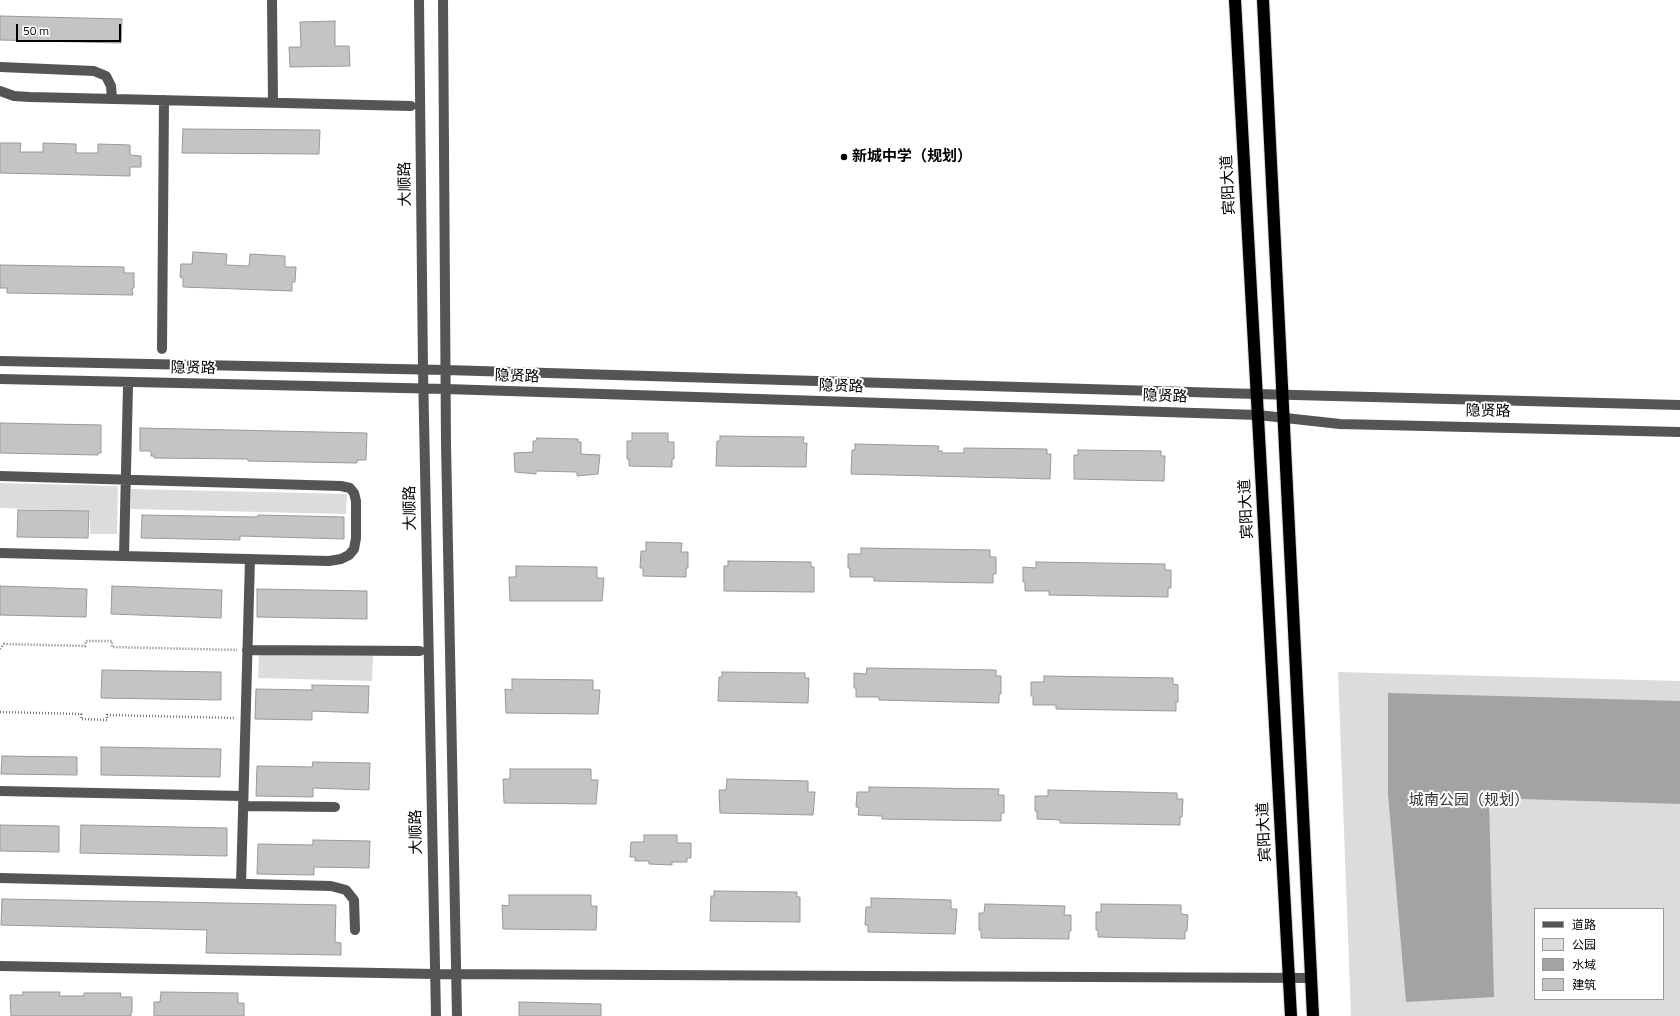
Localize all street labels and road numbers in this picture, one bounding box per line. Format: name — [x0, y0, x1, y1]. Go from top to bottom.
street label: 宾阳大道 — [1218, 155, 1240, 215]
street label: 大顺路 — [397, 161, 415, 207]
street label: 隐贤路 — [170, 360, 216, 378]
street label: 隐贤路 — [494, 367, 540, 387]
street label: 隐贤路 — [818, 377, 864, 397]
street label: 隐贤路 — [1142, 387, 1188, 407]
street label: 隐贤路 — [1465, 403, 1511, 421]
street label: 宾阳大道 — [1236, 479, 1258, 539]
street label: 大顺路 — [402, 485, 420, 531]
street label: 宾阳大道 — [1254, 802, 1276, 862]
street label: 大顺路 — [408, 809, 426, 855]

